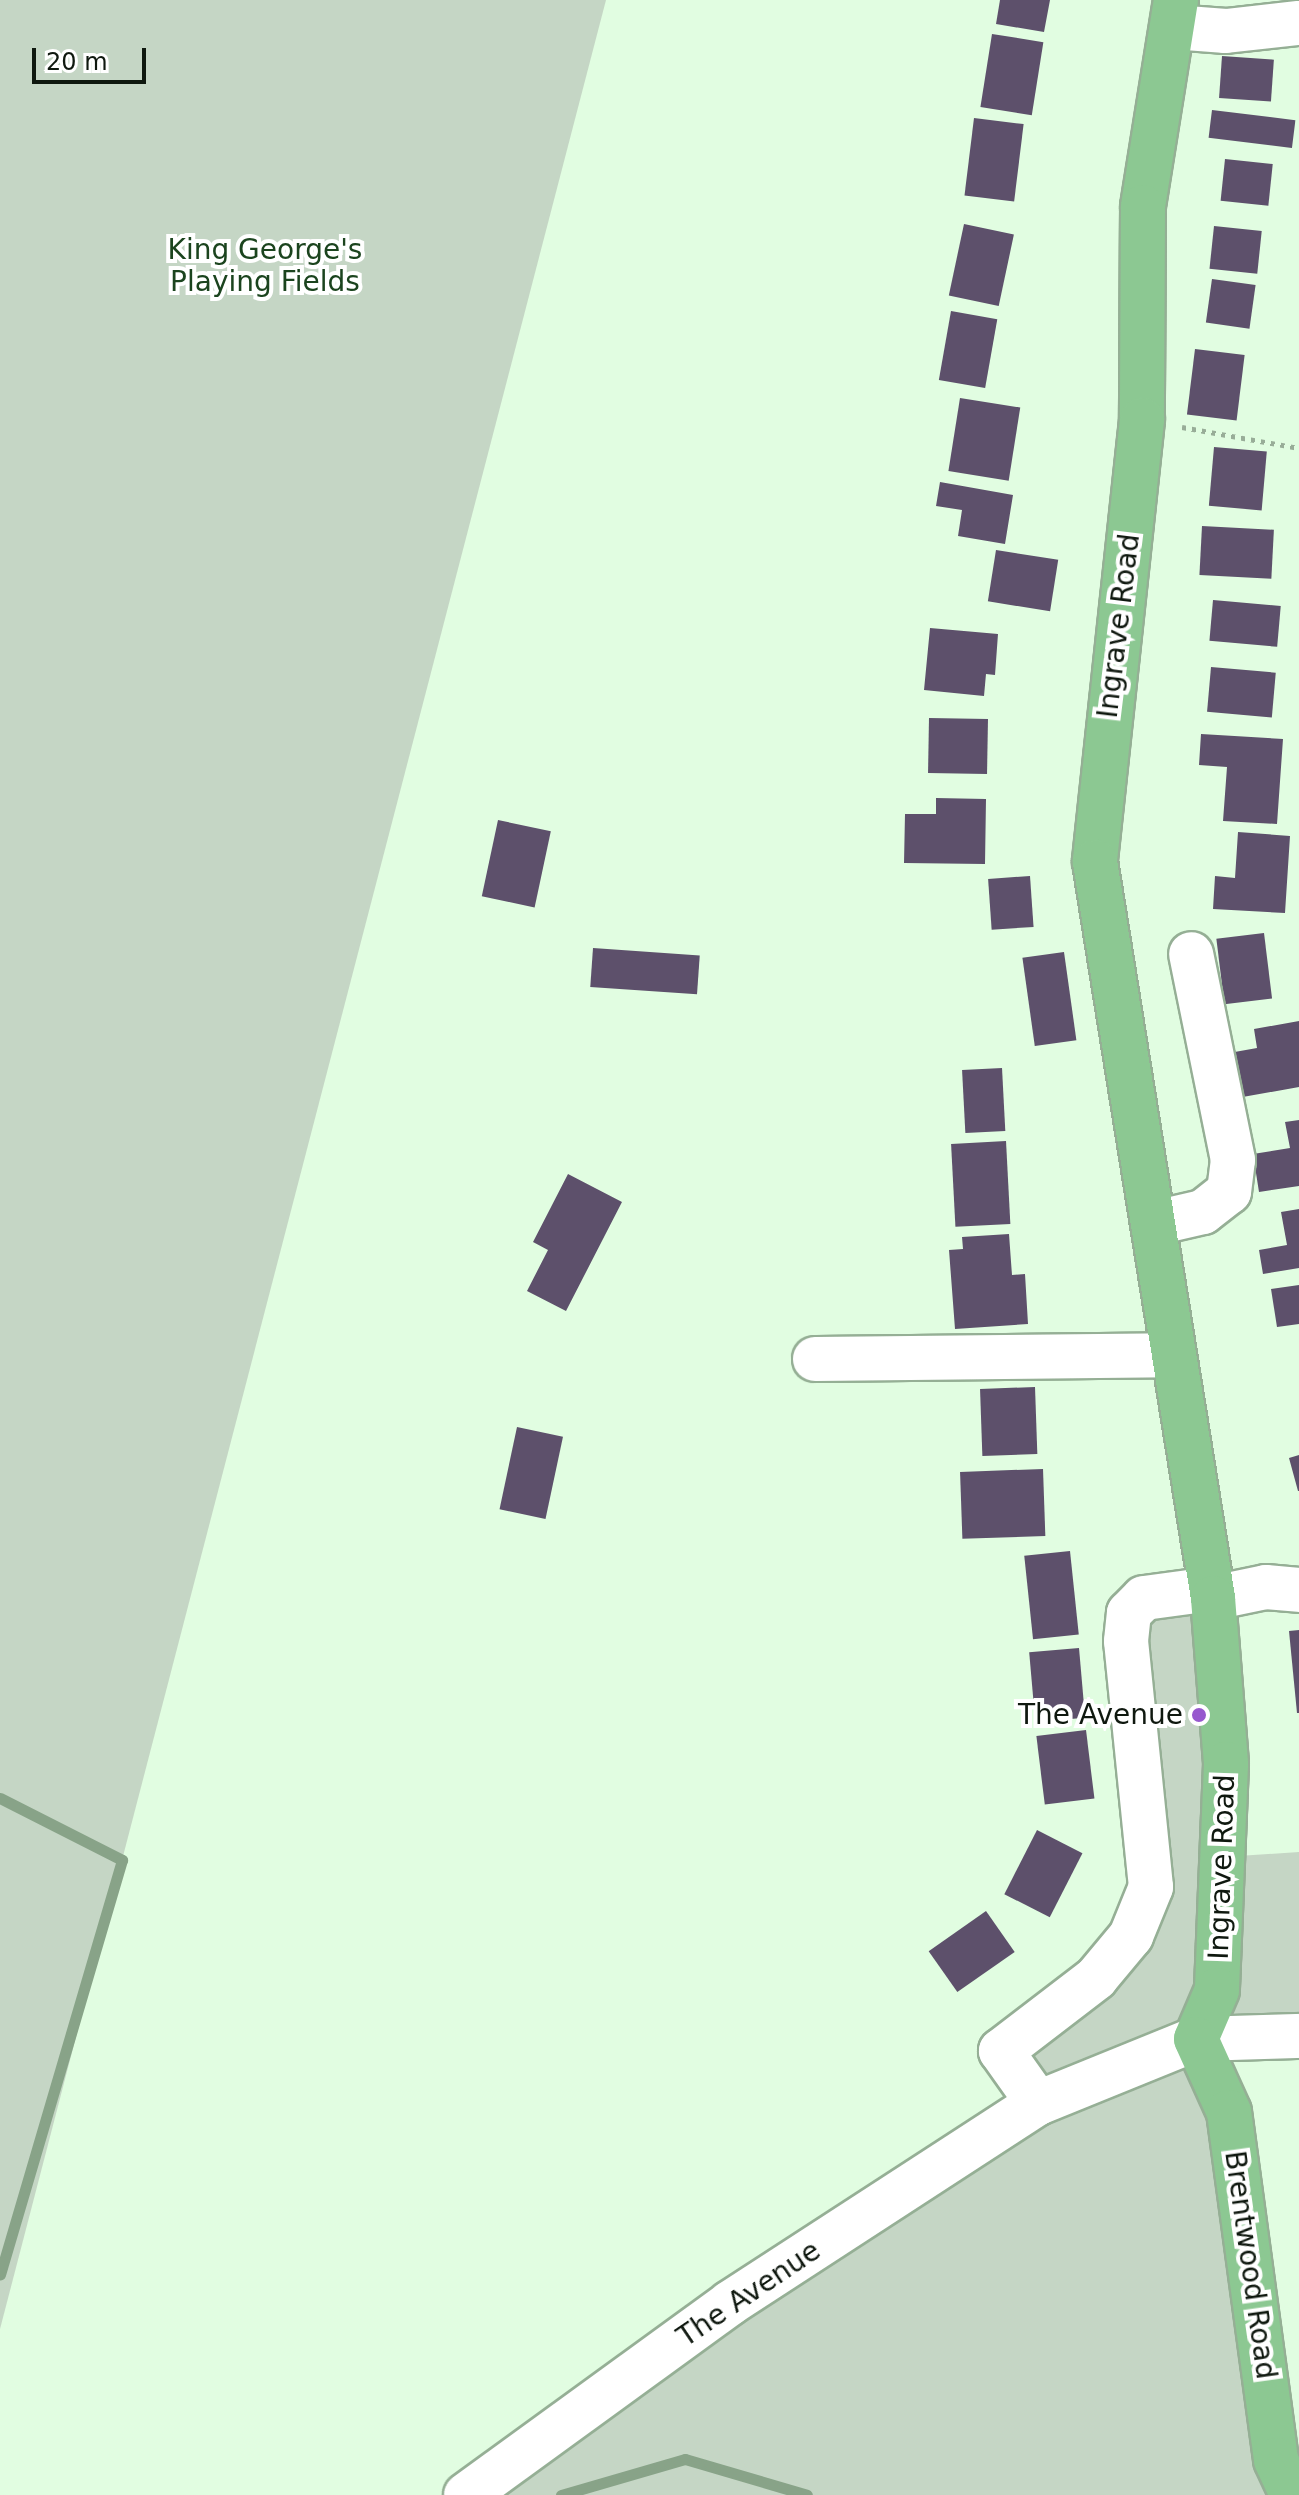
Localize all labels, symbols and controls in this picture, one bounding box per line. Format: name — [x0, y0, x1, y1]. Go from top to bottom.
scale bar — [36, 32, 150, 82]
text: 20 m — [46, 48, 108, 76]
park label: King George's Playing Fields — [168, 233, 362, 299]
street label: Ingrave Road — [1091, 532, 1147, 720]
place label: The Avenue — [1018, 1698, 1183, 1732]
marker: The Avenue — [1190, 1706, 1208, 1724]
street label: Ingrave Road — [1202, 1774, 1242, 1960]
street label: Brentwood Road — [1217, 2149, 1283, 2381]
street label: The Avenue — [671, 2234, 827, 2354]

